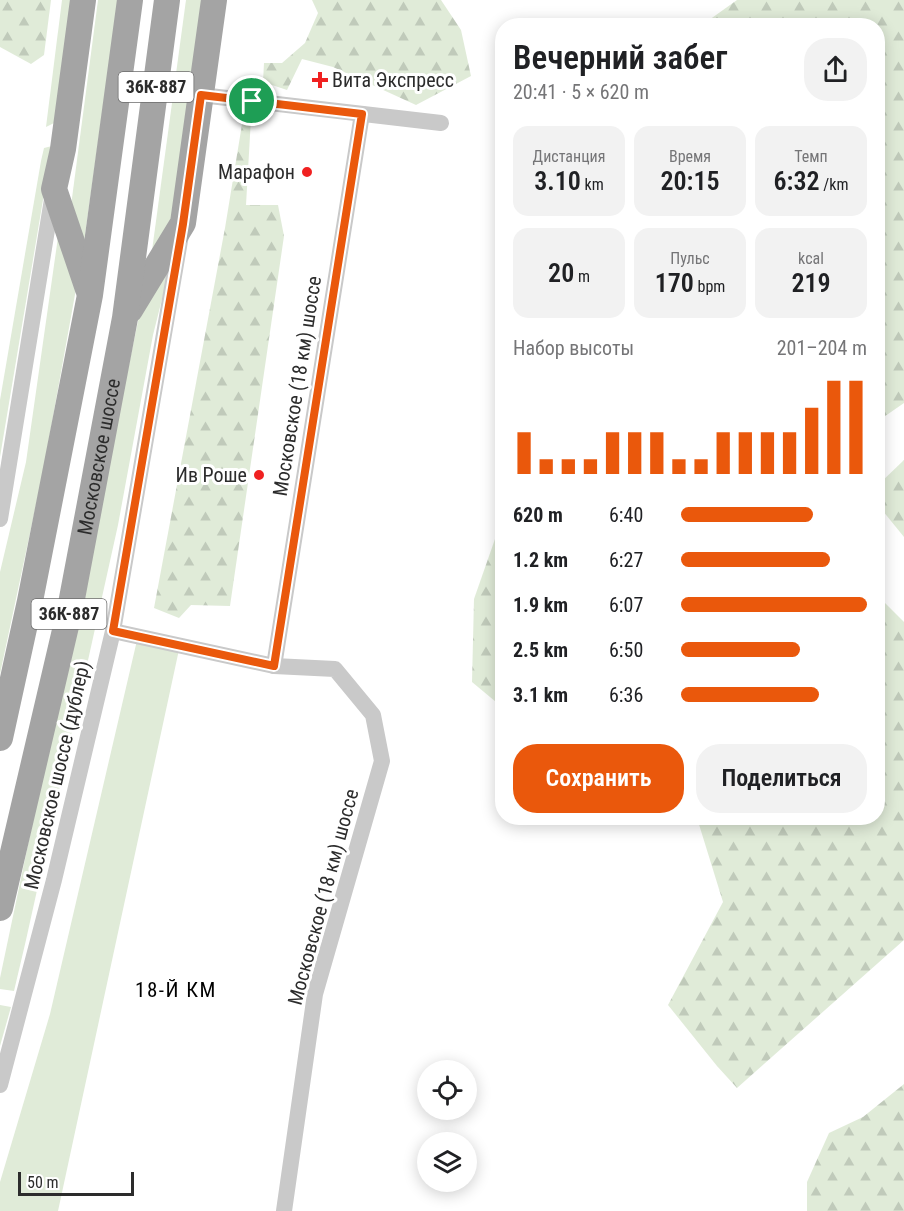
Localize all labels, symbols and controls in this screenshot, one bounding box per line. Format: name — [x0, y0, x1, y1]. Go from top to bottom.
text: Вечерний забег — [513, 38, 727, 77]
button: share — [804, 38, 867, 101]
place label: Вита Экспресс — [332, 68, 454, 92]
road number: 36К-887 — [118, 72, 194, 102]
marker: Вита Экспресс — [313, 73, 327, 87]
pin — [226, 75, 277, 126]
text: 20:41 · 5 × 620 m — [513, 80, 649, 104]
icon: arrive — [235, 84, 268, 117]
text: Дистанция — [533, 147, 605, 166]
text: Время — [669, 147, 711, 166]
text: Темп — [794, 147, 828, 166]
place label: Марафон — [218, 160, 295, 184]
marker: Марафон — [300, 165, 314, 179]
text: 3.10 — [534, 166, 581, 196]
text: 20:15 — [660, 166, 720, 196]
text: 6:32 — [774, 166, 820, 196]
text: km — [581, 175, 604, 194]
text: /km — [820, 175, 848, 194]
text: Пульс — [670, 249, 710, 268]
text: kcal — [798, 249, 824, 268]
text: 20 — [548, 258, 574, 288]
text: m — [574, 267, 590, 286]
text: 170 — [655, 268, 694, 298]
text: 219 — [791, 268, 831, 298]
street label: Московское (18 км) шоссе — [268, 274, 326, 498]
text: bpm — [694, 277, 725, 296]
text: Набор высоты — [513, 336, 634, 360]
text: 201–204 m — [777, 336, 867, 360]
street label: Московское шоссе — [72, 377, 125, 537]
place label: Ив Роше — [175, 463, 247, 487]
marker: Ив Роше — [252, 468, 266, 482]
text: 620 m — [513, 503, 563, 527]
text: 6:40 — [609, 503, 643, 527]
text: 1.2 km — [513, 548, 568, 572]
text: 6:27 — [609, 548, 643, 572]
text: 1.9 km — [513, 593, 568, 617]
text: 6:07 — [609, 593, 643, 617]
road number: 36К-887 — [32, 599, 106, 629]
text: 2.5 km — [513, 638, 568, 662]
text: 6:50 — [609, 638, 643, 662]
street label: Московское шоссе (дублер) — [19, 658, 95, 892]
text: 3.1 km — [513, 683, 568, 707]
text: 6:36 — [609, 683, 643, 707]
button: Сохранить — [513, 744, 684, 813]
button: Поделиться — [696, 744, 867, 813]
street label: Московское (18 км) шоссе — [283, 786, 363, 1008]
district label: 18-Й КМ — [135, 978, 217, 1002]
map controls — [417, 1060, 477, 1192]
button: locate — [417, 1060, 477, 1120]
button: layers — [417, 1132, 477, 1192]
scale bar — [18, 1169, 134, 1196]
text: 50 m — [27, 1173, 59, 1192]

